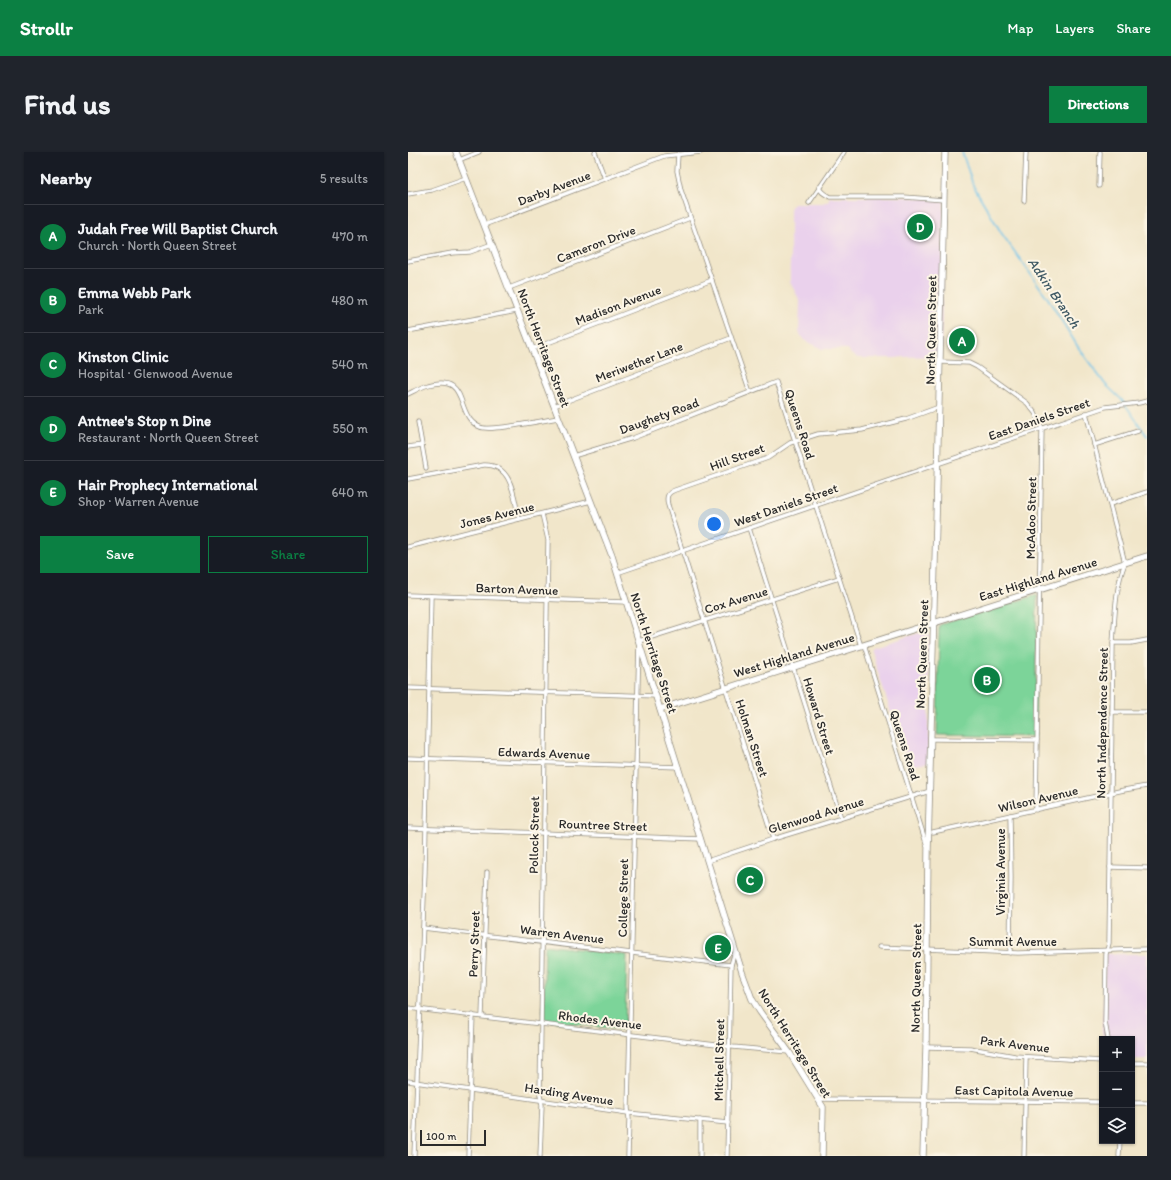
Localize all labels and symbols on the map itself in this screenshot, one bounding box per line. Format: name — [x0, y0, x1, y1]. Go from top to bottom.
street label: Darby Avenue — [515, 167, 593, 209]
pin: D — [907, 212, 933, 242]
street label: Cameron Drive — [554, 222, 638, 266]
water label: Adkin Branch — [1024, 254, 1084, 332]
street label: North Queen Street — [923, 275, 939, 385]
street label: Madison Avenue — [573, 282, 663, 328]
street label: North Herritage Street — [514, 287, 574, 410]
pin: A — [949, 326, 975, 356]
street label: Meriwether Lane — [593, 338, 685, 386]
street label: Queens Road — [782, 387, 818, 461]
street label: Daughety Road — [617, 395, 701, 437]
street label: East Daniels Street — [986, 395, 1092, 443]
street label: Hill Street — [708, 440, 767, 474]
street label: McAdoo Street — [1023, 477, 1039, 559]
street label: West Daniels Street — [732, 480, 840, 530]
street label: Jones Avenue — [458, 498, 536, 532]
your location — [704, 514, 724, 534]
street label: East Highland Avenue — [977, 554, 1099, 604]
street label: Barton Avenue — [475, 580, 559, 598]
street label: Cox Avenue — [702, 583, 770, 617]
street label: North Herritage Street — [627, 591, 681, 715]
street label: North Queen Street — [913, 599, 931, 709]
street label: West Highland Avenue — [732, 629, 856, 681]
street label: North Independence Street — [1093, 647, 1111, 799]
pin: B — [974, 665, 1000, 695]
street label: Howard Street — [800, 675, 838, 757]
street label: Holman Street — [732, 697, 772, 779]
street label: Queens Road — [887, 708, 923, 782]
street label: Edwards Avenue — [498, 744, 590, 762]
street label: Wilson Avenue — [997, 783, 1079, 815]
street label: Glenwood Avenue — [766, 793, 866, 837]
street label: Pollock Street — [526, 796, 542, 874]
street label: Rountree Street — [558, 816, 648, 834]
street label: Virginia Avenue — [993, 828, 1008, 916]
street label: College Street — [615, 858, 631, 938]
pin: C — [737, 865, 763, 895]
street label: Perry Street — [465, 910, 483, 978]
street label: Warren Avenue — [519, 921, 605, 947]
street label: North Queen Street — [908, 923, 924, 1033]
pin: E — [705, 933, 731, 963]
street label: Summit Avenue — [969, 934, 1057, 949]
street label: North Herritage Street — [755, 986, 835, 1100]
street label: Rhodes Avenue — [557, 1007, 643, 1033]
street label: Mitchell Street — [711, 1019, 727, 1101]
street label: Park Avenue — [979, 1032, 1051, 1056]
street label: Harding Avenue — [524, 1080, 614, 1108]
street label: East Capitola Avenue — [955, 1082, 1073, 1100]
scale bar — [420, 1128, 486, 1147]

